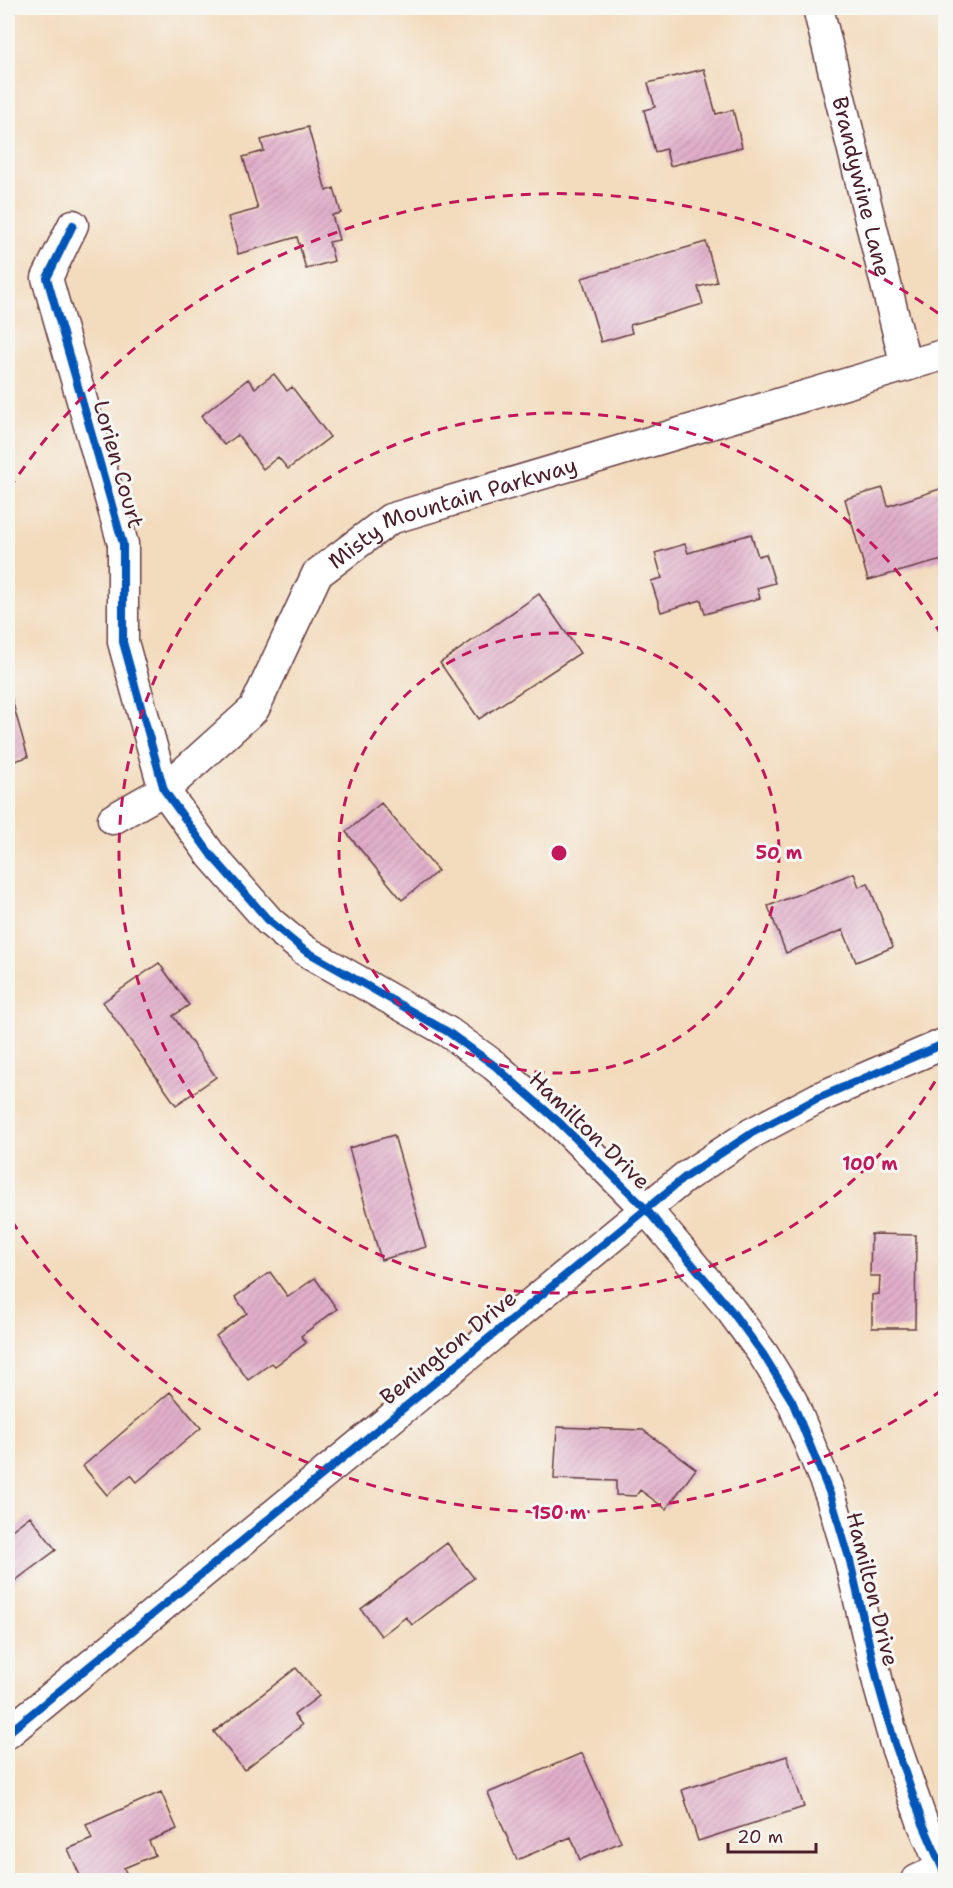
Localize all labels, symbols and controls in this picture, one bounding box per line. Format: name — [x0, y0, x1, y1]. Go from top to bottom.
street label: Brandywine Lane — [825, 94, 898, 280]
street label: Lorien Court — [86, 397, 151, 531]
street label: Misty Mountain Parkway — [322, 450, 580, 576]
text: 50 m — [756, 841, 803, 865]
centre of rings — [549, 843, 569, 863]
street label: Hamilton Drive — [523, 1065, 657, 1196]
text: 100 m — [842, 1152, 898, 1176]
street label: Benington Drive — [374, 1283, 523, 1412]
text: 150 m — [532, 1501, 587, 1525]
street label: Hamilton Drive — [839, 1509, 906, 1669]
scale bar — [728, 1816, 816, 1854]
text: 20 m — [737, 1825, 783, 1849]

